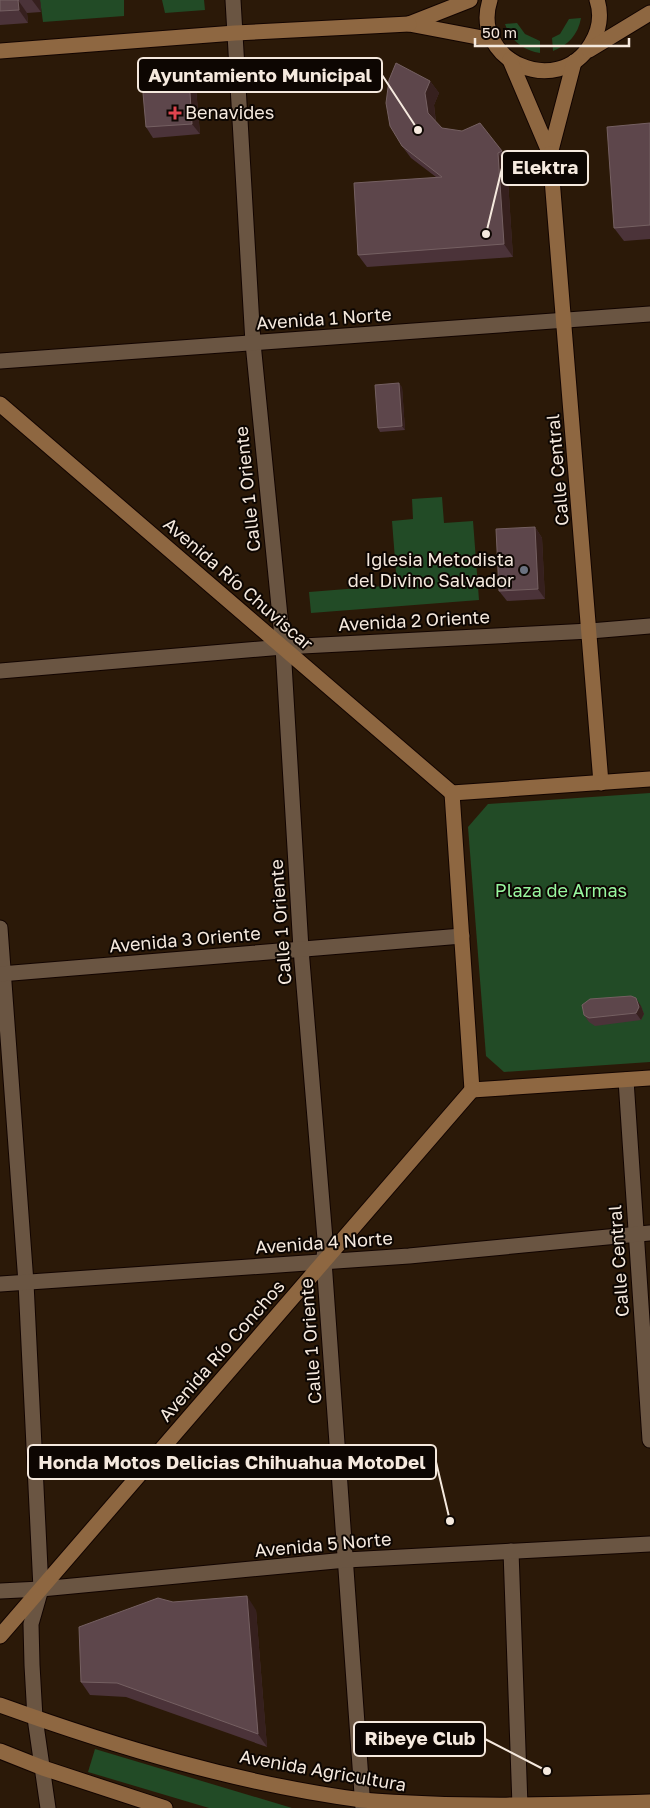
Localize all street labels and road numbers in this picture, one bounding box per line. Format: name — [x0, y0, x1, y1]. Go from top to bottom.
street label: Avenida 1 Norte — [256, 302, 392, 334]
street label: Calle Central — [541, 413, 573, 527]
street label: Calle 1 Oriente — [229, 425, 265, 553]
street label: Avenida Río Chuviscar — [159, 512, 318, 654]
street label: Avenida 2 Oriente — [338, 605, 490, 635]
street label: Calle 1 Oriente — [265, 858, 295, 986]
street label: Avenida 3 Oriente — [108, 921, 262, 957]
street label: Calle Central — [603, 1204, 633, 1318]
street label: Avenida 4 Norte — [254, 1226, 393, 1258]
street label: Avenida Río Conchos — [154, 1275, 289, 1426]
street label: Calle 1 Oriente — [295, 1277, 325, 1405]
street label: Avenida 5 Norte — [254, 1527, 392, 1561]
street label: Avenida Agricultura — [238, 1745, 408, 1796]

